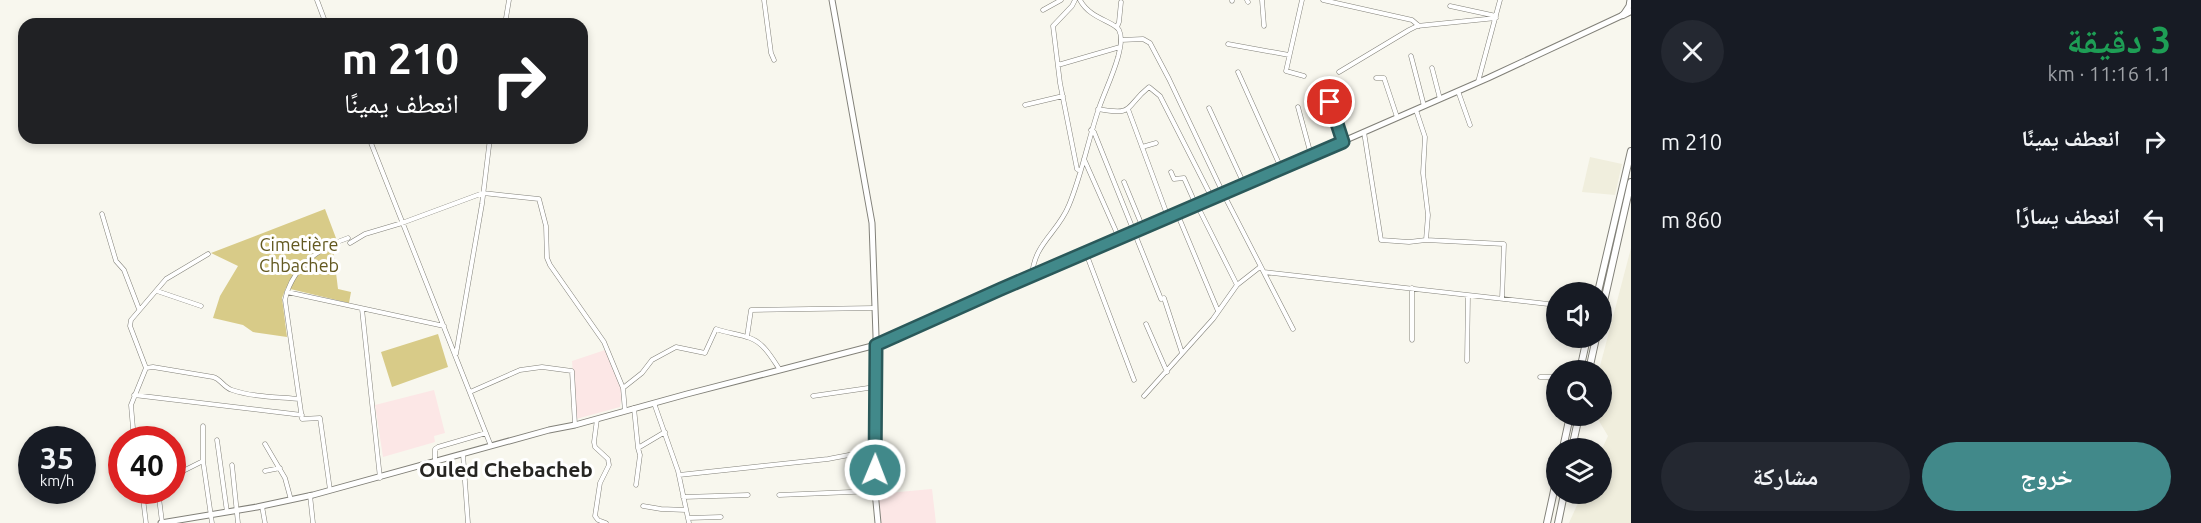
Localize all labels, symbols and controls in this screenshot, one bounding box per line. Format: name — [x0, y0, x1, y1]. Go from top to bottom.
text: 3 دقيقة — [2067, 19, 2171, 60]
button: close — [1661, 20, 1724, 83]
text: 210 m — [342, 35, 459, 82]
icon: right — [480, 42, 558, 120]
text: 1.1 km · 11:16 — [2047, 62, 2171, 85]
pin — [1304, 76, 1355, 127]
icon: arrive — [1313, 85, 1346, 118]
text: انعطف يمينًا — [344, 88, 459, 118]
text: انعطف يمينًا — [2021, 125, 2120, 150]
icon: right — [2138, 125, 2171, 158]
text: 210 m — [1661, 129, 1722, 154]
text: انعطف يسارًا — [2015, 203, 2120, 228]
icon: left — [2138, 203, 2171, 236]
text: 860 m — [1661, 207, 1722, 232]
park label: Cimetière Chbacheb — [259, 234, 339, 275]
map controls — [1546, 282, 1612, 504]
button: sound — [1546, 282, 1612, 348]
button: search — [1546, 360, 1612, 426]
speed limit sign: 40 — [108, 426, 186, 504]
position arrow — [843, 438, 907, 502]
button: layers — [1546, 438, 1612, 504]
text: 35 — [40, 441, 74, 475]
button: مشاركة — [1661, 442, 1910, 511]
button: خروج — [1922, 442, 2171, 511]
district label: Ouled Chebacheb — [419, 457, 593, 481]
text: km/h — [40, 472, 74, 489]

